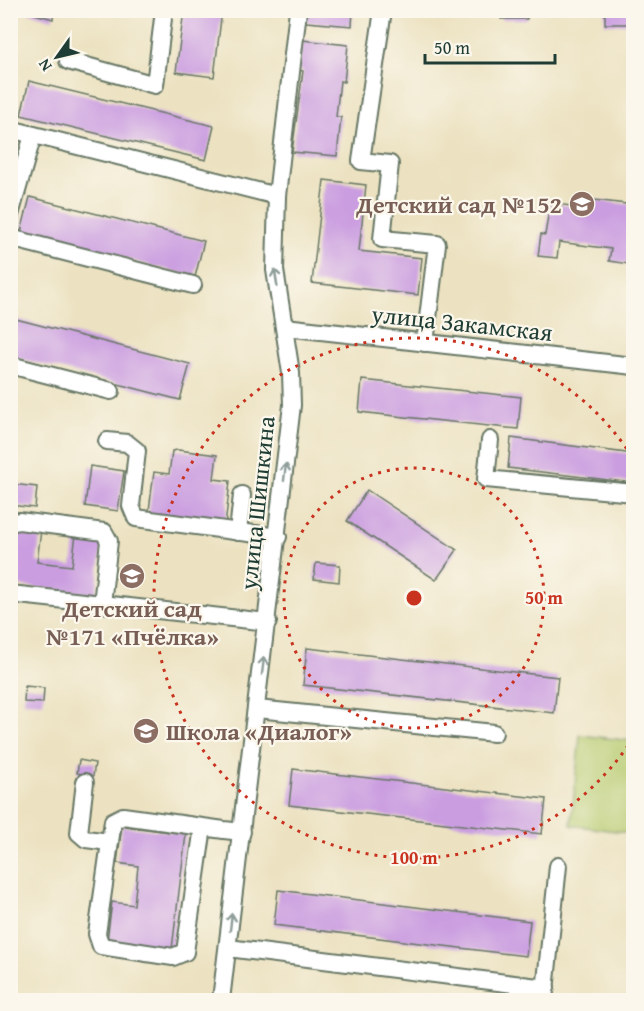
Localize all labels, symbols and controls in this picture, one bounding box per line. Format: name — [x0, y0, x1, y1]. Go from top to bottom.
north arrow — [27, 27, 87, 87]
scale bar — [425, 27, 556, 65]
text: 50 m — [434, 34, 470, 61]
text: N — [31, 54, 58, 77]
place label: Детский сад №152 — [355, 187, 562, 222]
school or university icon: Детский сад №152 — [567, 189, 597, 219]
one-way arrow — [271, 269, 282, 289]
street label: улица Закамская — [369, 296, 554, 350]
street label: улица Шишкина — [230, 414, 284, 593]
one-way arrow — [280, 462, 291, 482]
school or university icon: Детский сад №171 «Пчёлка» — [117, 561, 147, 591]
text: 50 m — [525, 584, 564, 611]
centre of rings — [404, 588, 424, 608]
place label: Детский сад №171 «Пчёлка» — [45, 591, 219, 654]
one-way arrow — [257, 656, 268, 676]
place label: Школа «Диалог» — [166, 714, 352, 749]
school or university icon: Школа «Диалог» — [131, 716, 161, 746]
text: 100 m — [390, 844, 438, 871]
one-way arrow — [226, 912, 237, 932]

